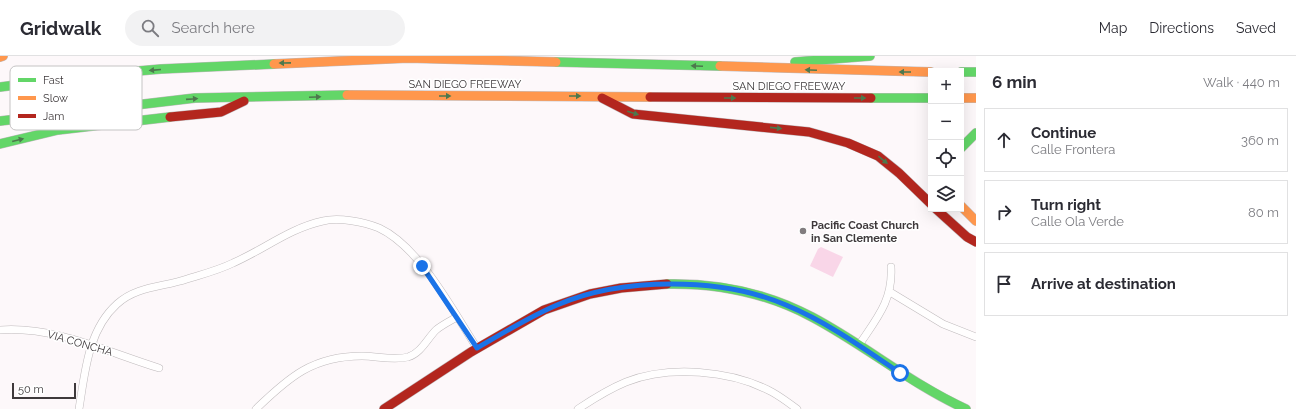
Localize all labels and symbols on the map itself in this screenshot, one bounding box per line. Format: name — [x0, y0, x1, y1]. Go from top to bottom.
one-way arrow — [279, 60, 291, 67]
one-way arrow — [691, 63, 703, 70]
legend — [10, 66, 142, 130]
one-way arrow — [149, 66, 162, 73]
one-way arrow — [805, 66, 817, 73]
one-way arrow — [898, 69, 911, 75]
text: Fast — [43, 74, 64, 87]
street label: SAN DIEGO FREEWAY — [409, 78, 521, 91]
street label: SAN DIEGO FREEWAY — [733, 80, 845, 93]
text: Slow — [43, 92, 68, 105]
one-way arrow — [309, 93, 321, 100]
one-way arrow — [439, 93, 452, 99]
one-way arrow — [569, 93, 582, 99]
one-way arrow — [724, 95, 737, 101]
one-way arrow — [854, 95, 867, 101]
one-way arrow — [186, 96, 198, 102]
text: Jam — [43, 110, 64, 123]
one-way arrow — [628, 110, 640, 116]
one-way arrow — [770, 125, 782, 132]
one-way arrow — [12, 137, 24, 143]
one-way arrow — [878, 156, 889, 164]
place label: Pacific Coast Church in San Clemente — [811, 219, 919, 245]
marker: Pacific Coast Church in San Clemente — [798, 226, 808, 236]
route end — [413, 257, 431, 275]
street label: VIA CONCHA — [46, 328, 115, 359]
route start — [891, 364, 909, 382]
scale bar — [12, 381, 76, 400]

